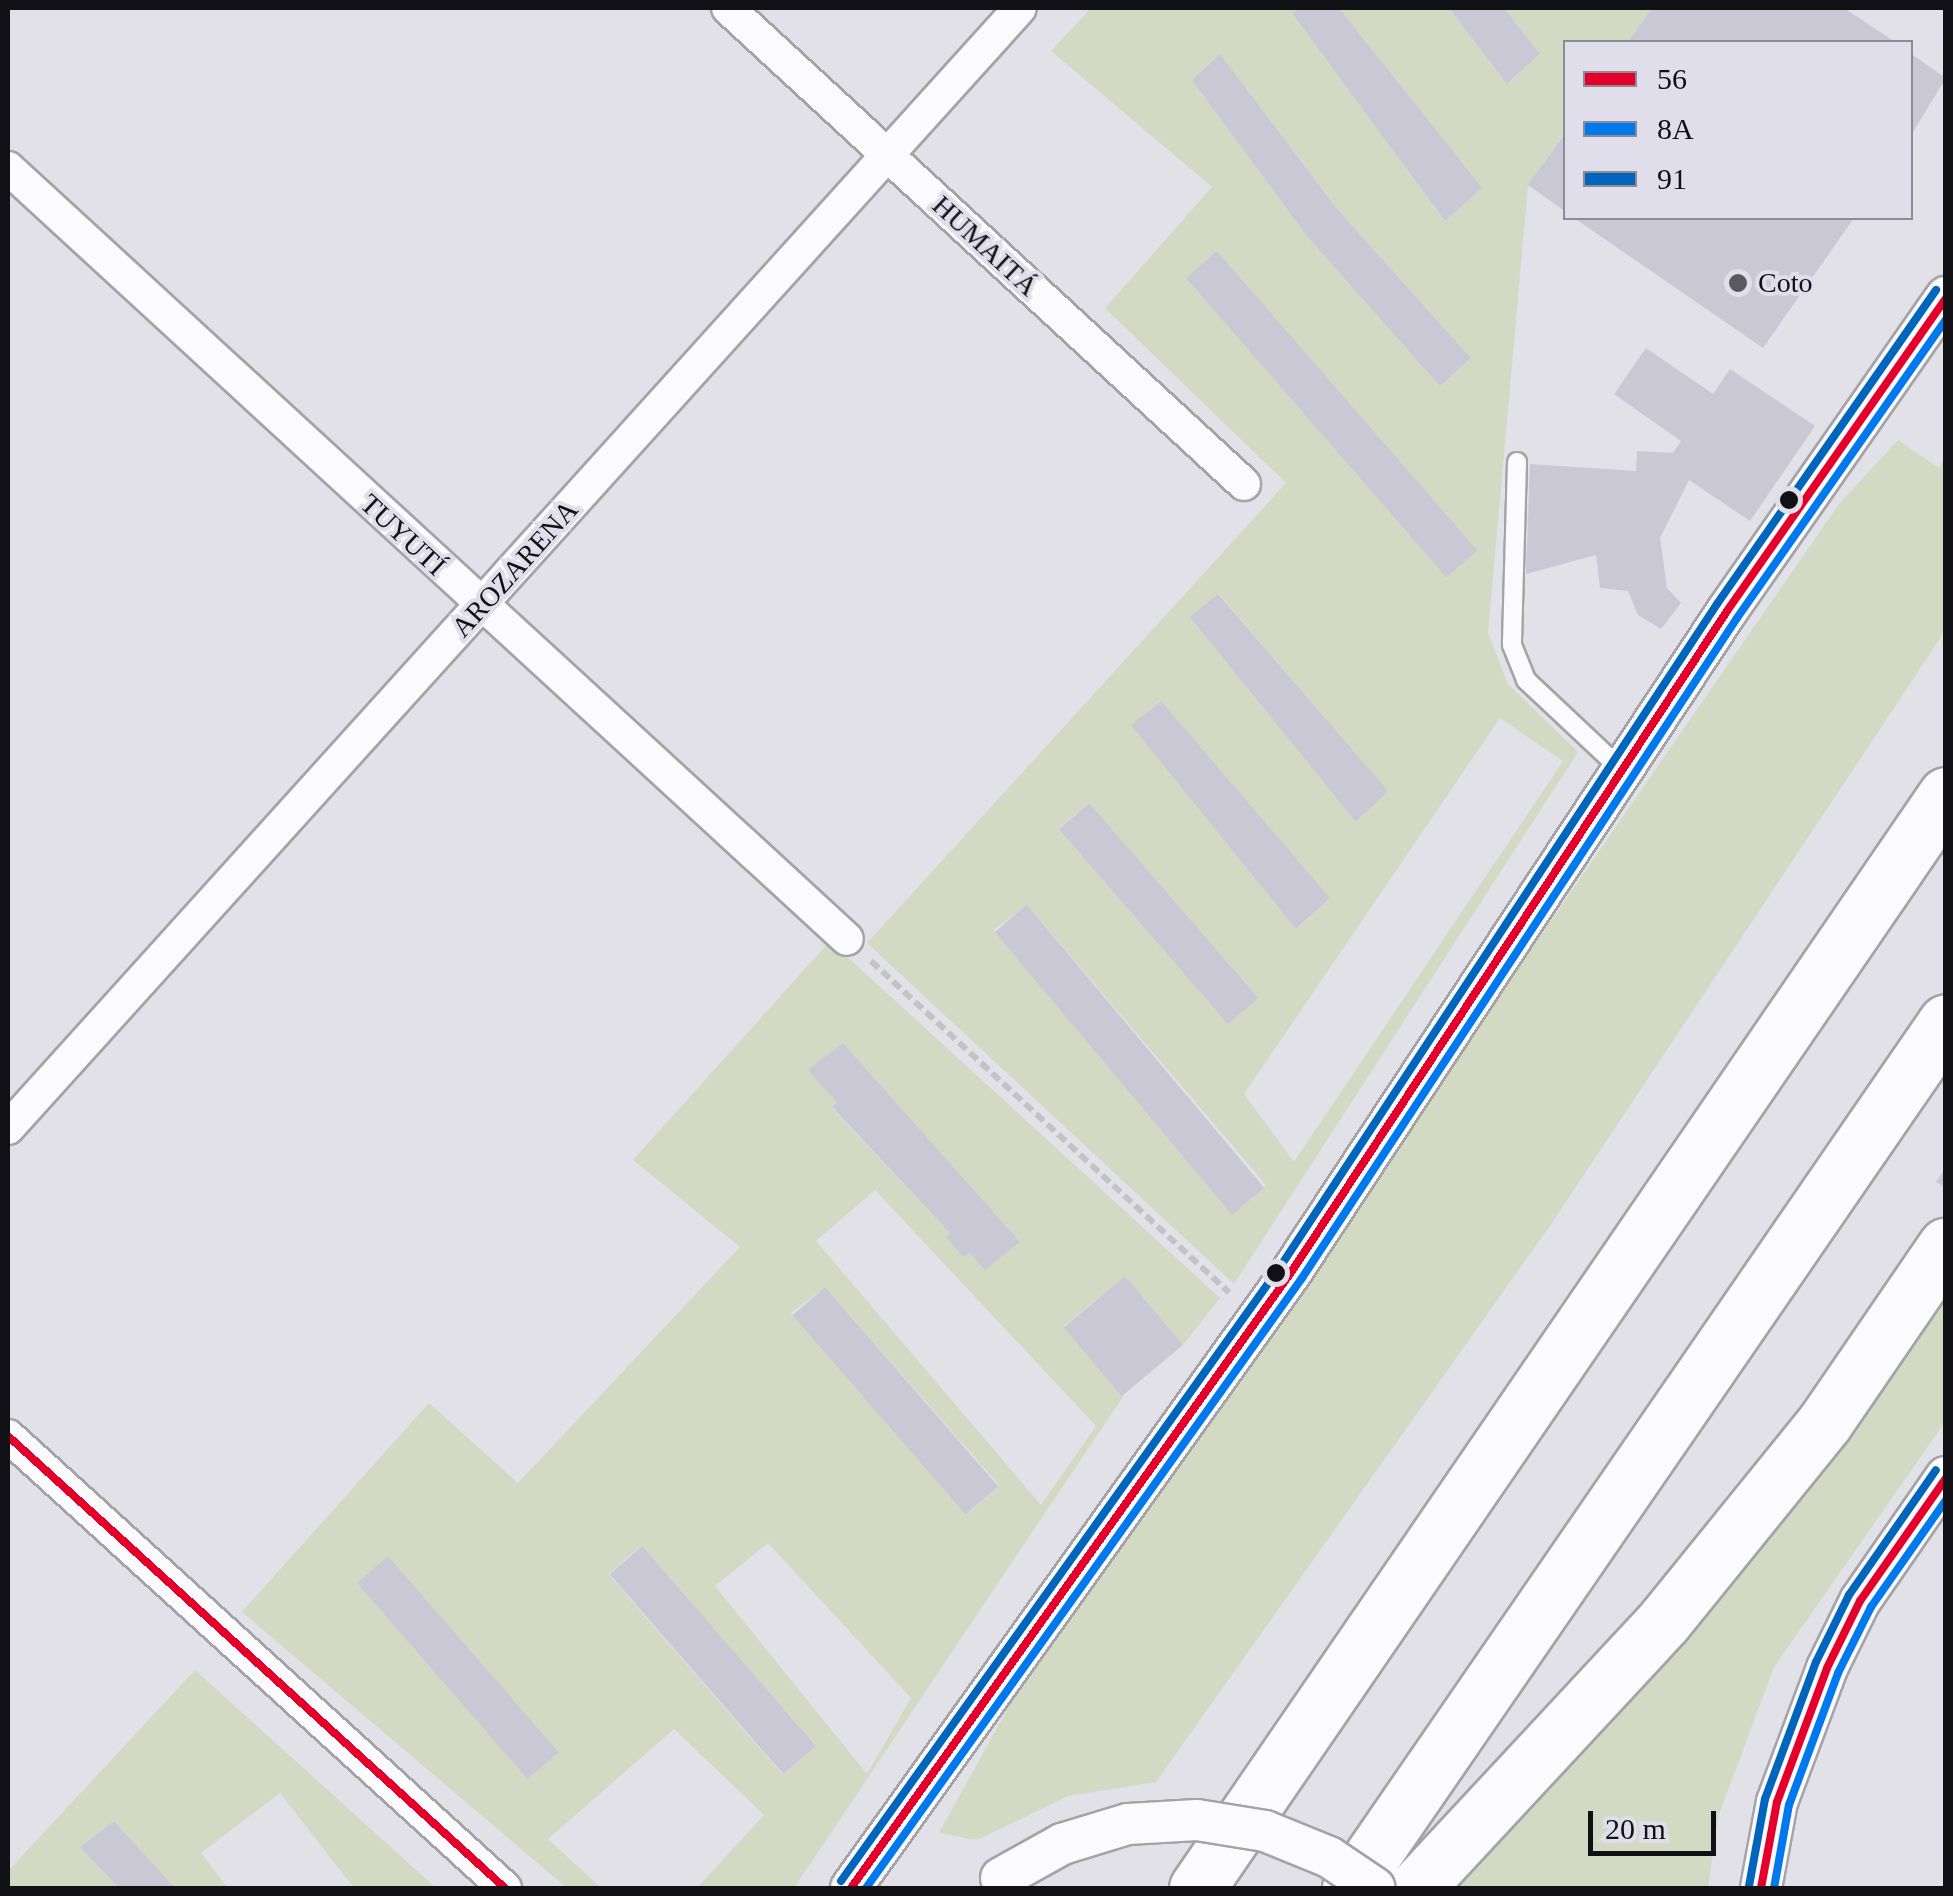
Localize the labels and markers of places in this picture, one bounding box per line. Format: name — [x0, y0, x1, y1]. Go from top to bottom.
place label: Coto — [1758, 266, 1812, 300]
marker: Coto — [1727, 272, 1749, 294]
unlabelled marker — [1779, 490, 1799, 510]
unlabelled marker — [1266, 1263, 1286, 1283]

